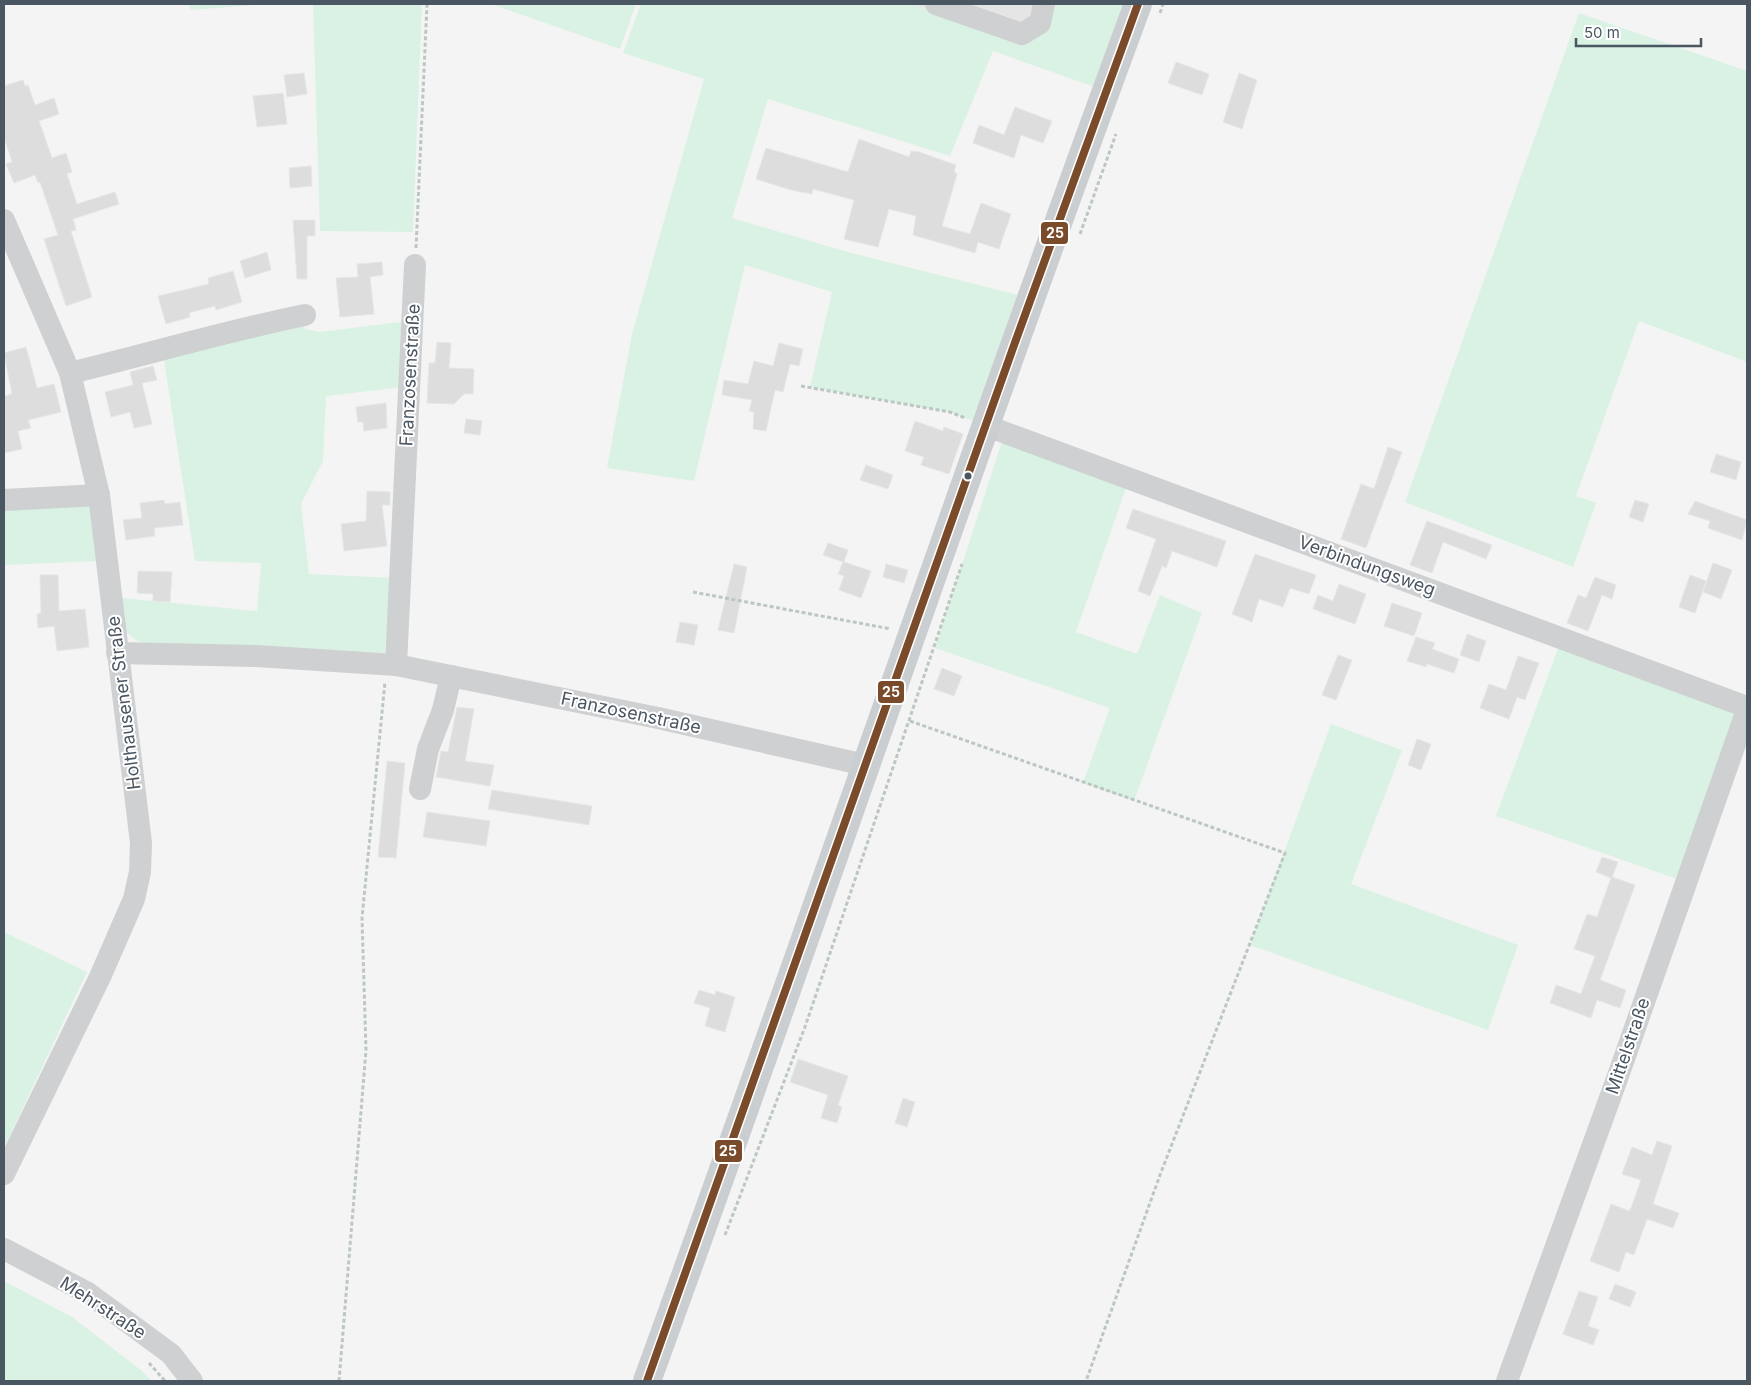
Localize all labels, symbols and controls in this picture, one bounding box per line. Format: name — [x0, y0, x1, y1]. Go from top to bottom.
scale bar — [1576, 15, 1701, 47]
text: 50 m — [1584, 23, 1620, 42]
line badge: 25 — [1040, 221, 1069, 245]
text: 25 — [1046, 224, 1064, 241]
street label: Franzosenstraße — [395, 303, 424, 447]
unlabelled marker — [963, 471, 973, 481]
street label: Verbindungsweg — [1296, 531, 1438, 600]
street label: Holthausener Straße — [102, 615, 145, 791]
line badge: 25 — [877, 680, 905, 704]
text: 25 — [882, 683, 900, 700]
street label: Franzosenstraße — [559, 687, 703, 738]
street label: Mittelstraße — [1601, 995, 1654, 1097]
line badge: 25 — [714, 1139, 743, 1163]
text: 25 — [719, 1142, 737, 1159]
street label: Mehrstraße — [56, 1272, 150, 1343]

